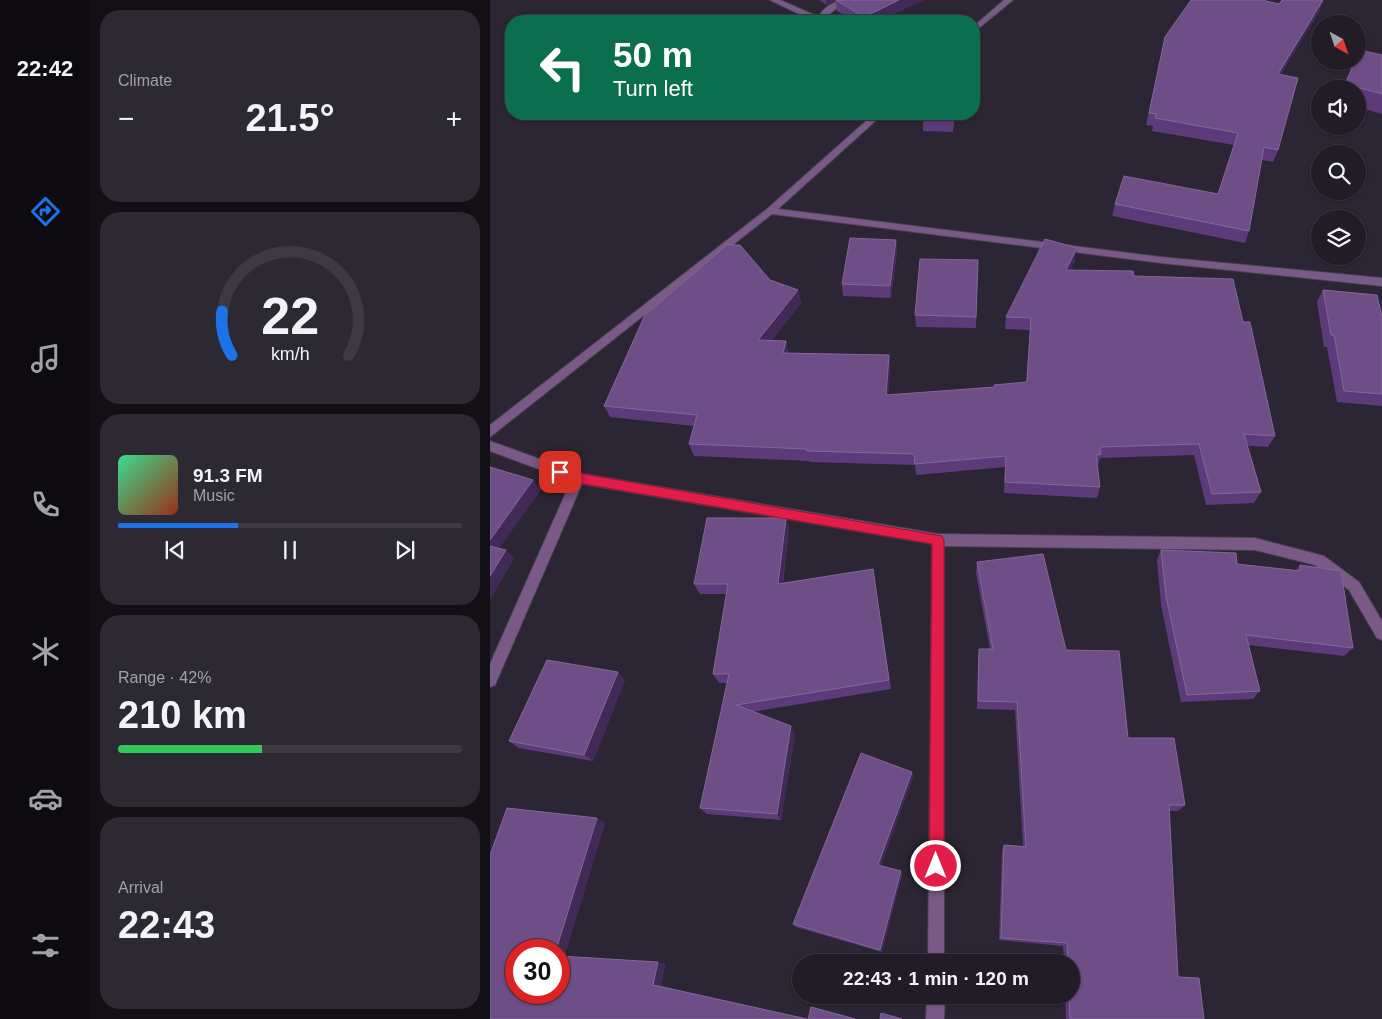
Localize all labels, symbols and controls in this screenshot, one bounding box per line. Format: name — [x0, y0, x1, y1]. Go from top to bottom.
north arrow — [1311, 15, 1366, 70]
map controls — [1311, 15, 1366, 265]
icon: left — [530, 35, 595, 100]
text: 50 m — [613, 35, 693, 74]
text: 22:42 — [17, 56, 73, 81]
text: Climate — [118, 72, 172, 89]
text: Turn left — [613, 76, 693, 101]
button: sound — [1311, 80, 1366, 135]
text: 21.5° — [245, 97, 335, 139]
text: − — [118, 103, 134, 134]
text: + — [446, 103, 462, 134]
button: search — [1311, 145, 1366, 200]
icon: directions — [28, 194, 63, 229]
button: layers — [1311, 210, 1366, 265]
text: 22 — [261, 287, 319, 345]
icon: music — [28, 341, 63, 376]
text: km/h — [271, 344, 309, 364]
pin — [539, 451, 581, 493]
icon: arrive — [546, 458, 574, 486]
text: 91.3 FM — [193, 465, 263, 486]
icon: phone — [28, 487, 63, 522]
text: Music — [193, 487, 235, 504]
icon: previous — [161, 536, 189, 564]
icon: pause — [276, 536, 304, 564]
icon: next — [391, 536, 419, 564]
icon: climate — [28, 634, 63, 669]
text: Range · 42% — [118, 669, 211, 686]
text: 210 km — [118, 694, 247, 736]
icon: car — [28, 781, 63, 816]
position arrow — [909, 839, 961, 891]
text: Arrival — [118, 879, 163, 896]
text: 22:43 — [118, 904, 215, 946]
icon: filters — [28, 928, 63, 963]
speed limit sign: 30 — [505, 939, 570, 1004]
text: 22:43 · 1 min · 120 m — [843, 968, 1029, 989]

